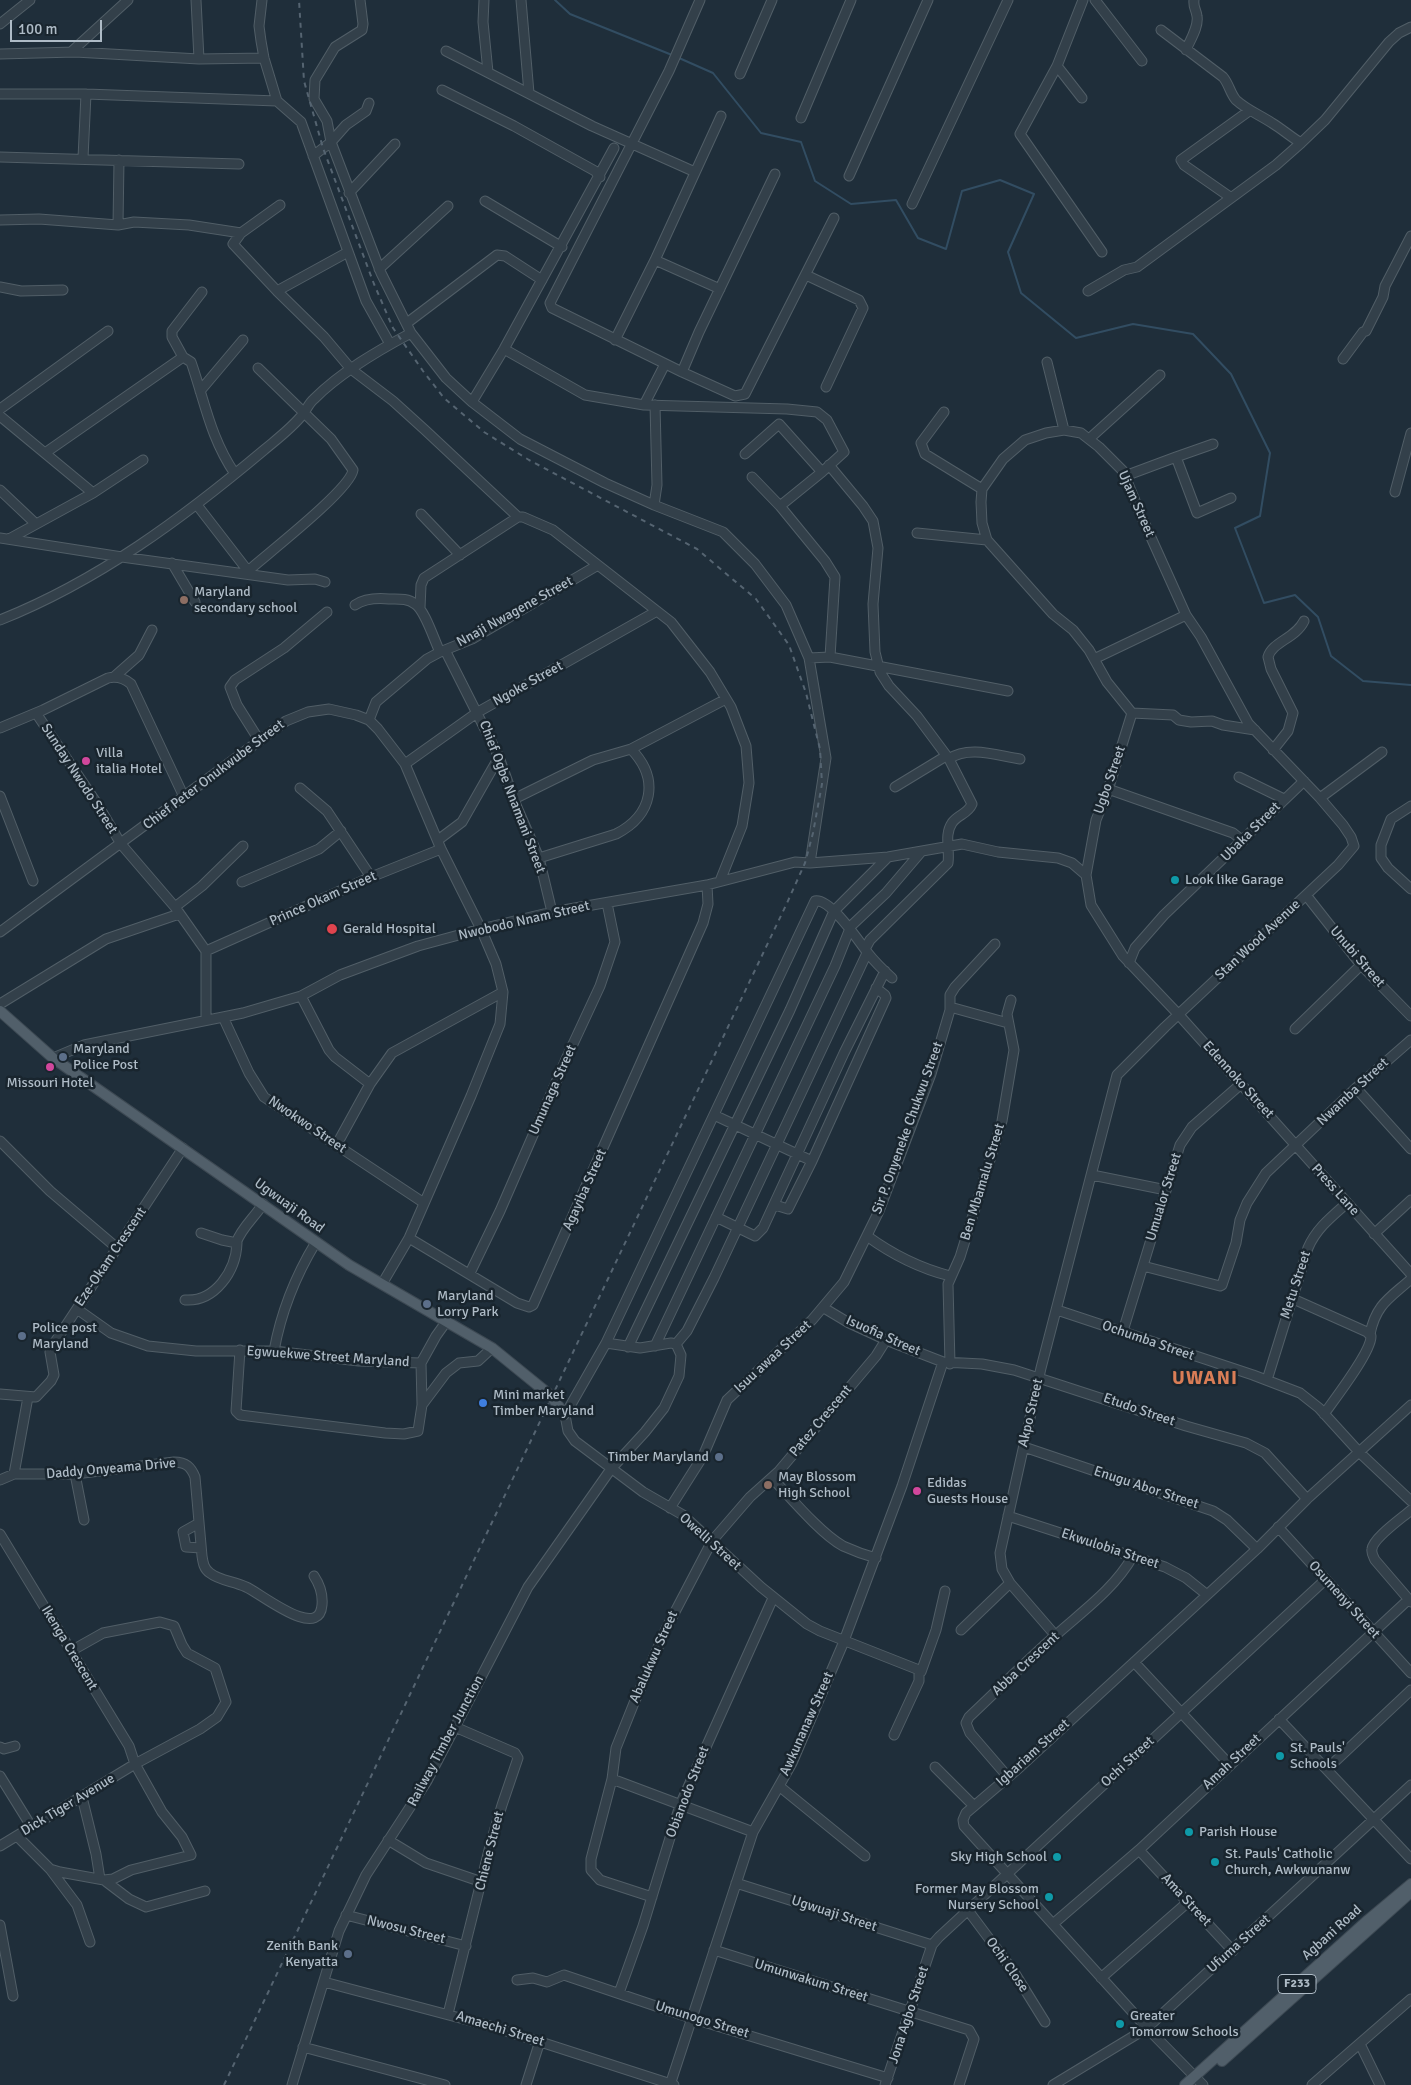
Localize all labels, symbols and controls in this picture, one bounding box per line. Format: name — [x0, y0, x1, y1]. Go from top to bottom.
scale bar — [12, 10, 105, 42]
text: 100 m — [18, 20, 58, 38]
street label: Ujam Street — [1114, 468, 1158, 540]
street label: Nnaji Nwagene Street — [454, 573, 576, 651]
place label: Maryland secondary school — [194, 584, 297, 616]
marker: Maryland secondary school — [178, 594, 190, 606]
street label: Ngoke Street — [490, 658, 566, 710]
street label: Chief Peter Onukwube Street — [140, 716, 288, 834]
street label: Chief Ogbe Nnamani Street — [475, 718, 549, 876]
street label: Sunday Nwodo Street — [37, 721, 121, 837]
street label: Ugbo Street — [1091, 744, 1129, 816]
place label: Villa italia Hotel — [96, 745, 162, 778]
marker: Villa italia Hotel — [80, 755, 92, 767]
street label: Ubaka Street — [1218, 799, 1284, 865]
street label: Prince Okam Street — [267, 868, 379, 930]
place label: Look like Garage — [1185, 872, 1284, 888]
marker: Look like Garage — [1169, 874, 1181, 886]
street label: Stan Wood Avenue — [1212, 896, 1304, 984]
street label: Nwobodo Nnam Street — [457, 898, 591, 944]
place label: Gerald Hospital — [343, 921, 436, 937]
marker: Gerald Hospital — [325, 922, 339, 936]
street label: Unubi Street — [1326, 923, 1388, 991]
street label: Edennoko Street — [1199, 1038, 1277, 1122]
street label: Sir P. Onyeneke Chukwu Street — [869, 1040, 947, 1216]
place label: Maryland Police Post — [73, 1041, 138, 1074]
street label: Umunaga Street — [526, 1042, 580, 1138]
marker: Maryland Police Post — [57, 1051, 69, 1063]
street label: Nwamba Street — [1314, 1055, 1392, 1129]
marker: Missouri Hotel — [44, 1061, 56, 1073]
place label: Missouri Hotel — [6, 1075, 94, 1091]
street label: Nwokwo Street — [265, 1093, 349, 1157]
street label: Ben Mbamalu Street — [957, 1121, 1009, 1243]
street label: Agayiba Street — [560, 1147, 610, 1233]
street label: Umualor Street — [1143, 1151, 1185, 1243]
street label: Press Lane — [1307, 1161, 1363, 1219]
street label: Ugwuaji Road — [251, 1175, 327, 1237]
street label: Eze-Okam Crescent — [72, 1204, 150, 1310]
street label: Metu Street — [1277, 1249, 1315, 1321]
place label: Maryland Lorry Park — [437, 1288, 498, 1320]
marker: Maryland Lorry Park — [421, 1298, 433, 1310]
street label: Isuofia Street — [843, 1312, 923, 1360]
street label: Isuu awaa Street — [731, 1317, 815, 1397]
street label: Ochumba Street — [1100, 1317, 1196, 1365]
place label: Police post Maryland — [32, 1320, 97, 1352]
marker: Police post Maryland — [16, 1330, 28, 1342]
street label: Egwuekwe Street Maryland — [246, 1343, 410, 1371]
district label: UWANI — [1171, 1368, 1239, 1390]
street label: Akpo Street — [1015, 1377, 1047, 1449]
street label: Patez Crescent — [786, 1382, 856, 1460]
place label: Mini market Timber Maryland — [493, 1387, 594, 1420]
street label: Etudo Street — [1101, 1390, 1177, 1430]
marker: Mini market Timber Maryland — [477, 1397, 489, 1409]
place label: Timber Maryland — [608, 1449, 709, 1465]
marker: Timber Maryland — [713, 1451, 725, 1463]
street label: Daddy Onyeama Drive — [45, 1455, 177, 1483]
street label: Enugu Abor Street — [1091, 1463, 1201, 1513]
place label: May Blossom High School — [778, 1469, 856, 1501]
place label: Edidas Guests House — [927, 1475, 1008, 1508]
marker: May Blossom High School — [762, 1479, 774, 1491]
marker: Edidas Guests House — [911, 1485, 923, 1497]
street label: Owelli Street — [676, 1510, 744, 1574]
street label: Ekwulobia Street — [1059, 1525, 1161, 1573]
street label: Osumenyi Street — [1305, 1558, 1383, 1642]
street label: Ikenga Crescent — [37, 1603, 101, 1693]
street label: Abalukwu Street — [626, 1608, 682, 1706]
street label: Abba Crescent — [989, 1629, 1063, 1699]
street label: Awkunanaw Street — [777, 1669, 837, 1779]
street label: Railway Timber Junction — [404, 1673, 488, 1809]
street label: Igbariam Street — [993, 1716, 1073, 1790]
street label: Amah Street — [1199, 1731, 1265, 1793]
street label: Ochi Street — [1098, 1733, 1158, 1791]
place label: St. Pauls' Schools — [1290, 1740, 1345, 1772]
street label: Obianodo Street — [663, 1744, 713, 1840]
marker: St. Pauls' Schools — [1274, 1750, 1286, 1762]
street label: Dick Tiger Avenue — [18, 1770, 118, 1840]
street label: Chiene Street — [472, 1810, 508, 1892]
place label: Parish House — [1199, 1824, 1277, 1840]
marker: Parish House — [1183, 1826, 1195, 1838]
place label: St. Pauls' Catholic Church, Awkwunanw — [1225, 1846, 1350, 1878]
place label: Sky High School — [951, 1849, 1047, 1865]
marker: Sky High School — [1051, 1851, 1063, 1863]
marker: St. Pauls' Catholic Church, Awkwunanw — [1209, 1856, 1221, 1868]
street label: Ama Street — [1157, 1870, 1215, 1930]
place label: Former May Blossom Nursery School — [915, 1881, 1039, 1914]
marker: Former May Blossom Nursery School — [1043, 1891, 1055, 1903]
street label: Ugwuaji Street — [789, 1892, 879, 1936]
street label: Agbani Road — [1299, 1902, 1365, 1964]
street label: Ufuma Street — [1204, 1911, 1274, 1977]
street label: Nwosu Street — [365, 1912, 447, 1948]
street label: Ochi Close — [982, 1934, 1032, 1996]
place label: Zenith Bank Kenyatta — [266, 1938, 338, 1970]
marker: Zenith Bank Kenyatta — [342, 1948, 354, 1960]
street label: Umunwakum Street — [752, 1956, 870, 2006]
street label: Jona Agbo Street — [885, 1964, 933, 2066]
road number: F233 — [1278, 1975, 1316, 1994]
street label: Umunogo Street — [653, 1998, 751, 2042]
street label: Amaechi Street — [454, 2008, 546, 2050]
place label: Greater Tomorrow Schools — [1130, 2008, 1239, 2040]
marker: Greater Tomorrow Schools — [1114, 2018, 1126, 2030]

